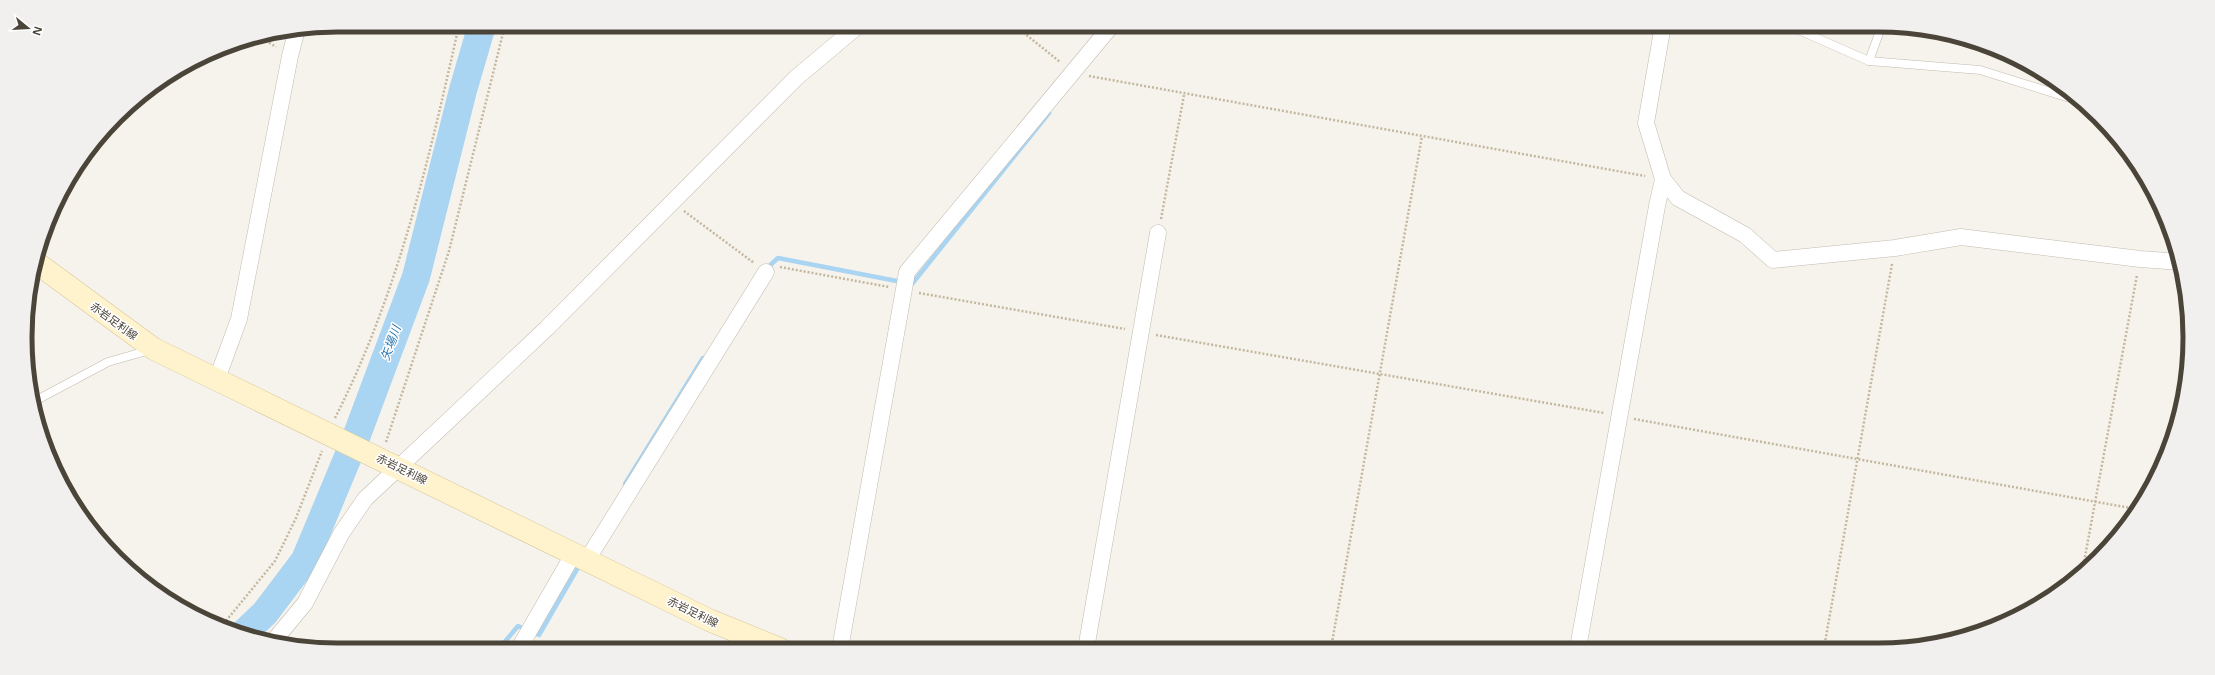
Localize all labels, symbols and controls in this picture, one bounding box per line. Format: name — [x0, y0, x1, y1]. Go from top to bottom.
north arrow — [8, 8, 48, 48]
text: N — [29, 25, 47, 38]
street label: 赤岩足利線 — [88, 298, 141, 343]
water label: 矢場川 — [376, 321, 405, 363]
street label: 赤岩足利線 — [374, 450, 430, 487]
street label: 赤岩足利線 — [665, 593, 721, 630]

